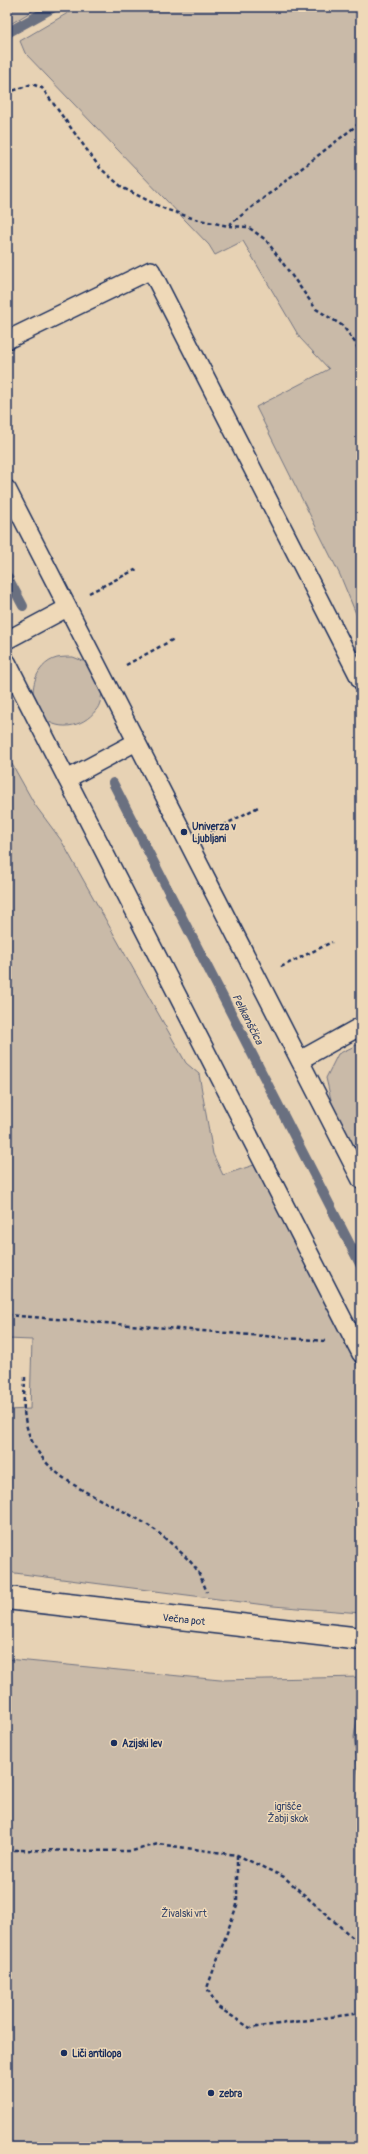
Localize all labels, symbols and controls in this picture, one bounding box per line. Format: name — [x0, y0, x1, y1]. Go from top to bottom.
place label: Univerza v Ljubljani — [192, 821, 236, 845]
marker: Univerza v Ljubljani — [179, 827, 189, 837]
water label: Pelikanščica — [229, 992, 266, 1047]
street label: Večna pot — [162, 1612, 207, 1628]
marker: Azijski lev — [109, 1738, 119, 1748]
place label: Azijski lev — [122, 1738, 163, 1750]
park label: igrišče Žabji skok — [267, 1801, 309, 1825]
park label: Živalski vrt — [161, 1907, 208, 1920]
marker: Liči antilopa — [59, 2048, 69, 2058]
place label: Liči antilopa — [72, 2048, 122, 2060]
marker: zebra — [206, 2088, 216, 2098]
place label: zebra — [219, 2088, 243, 2100]

